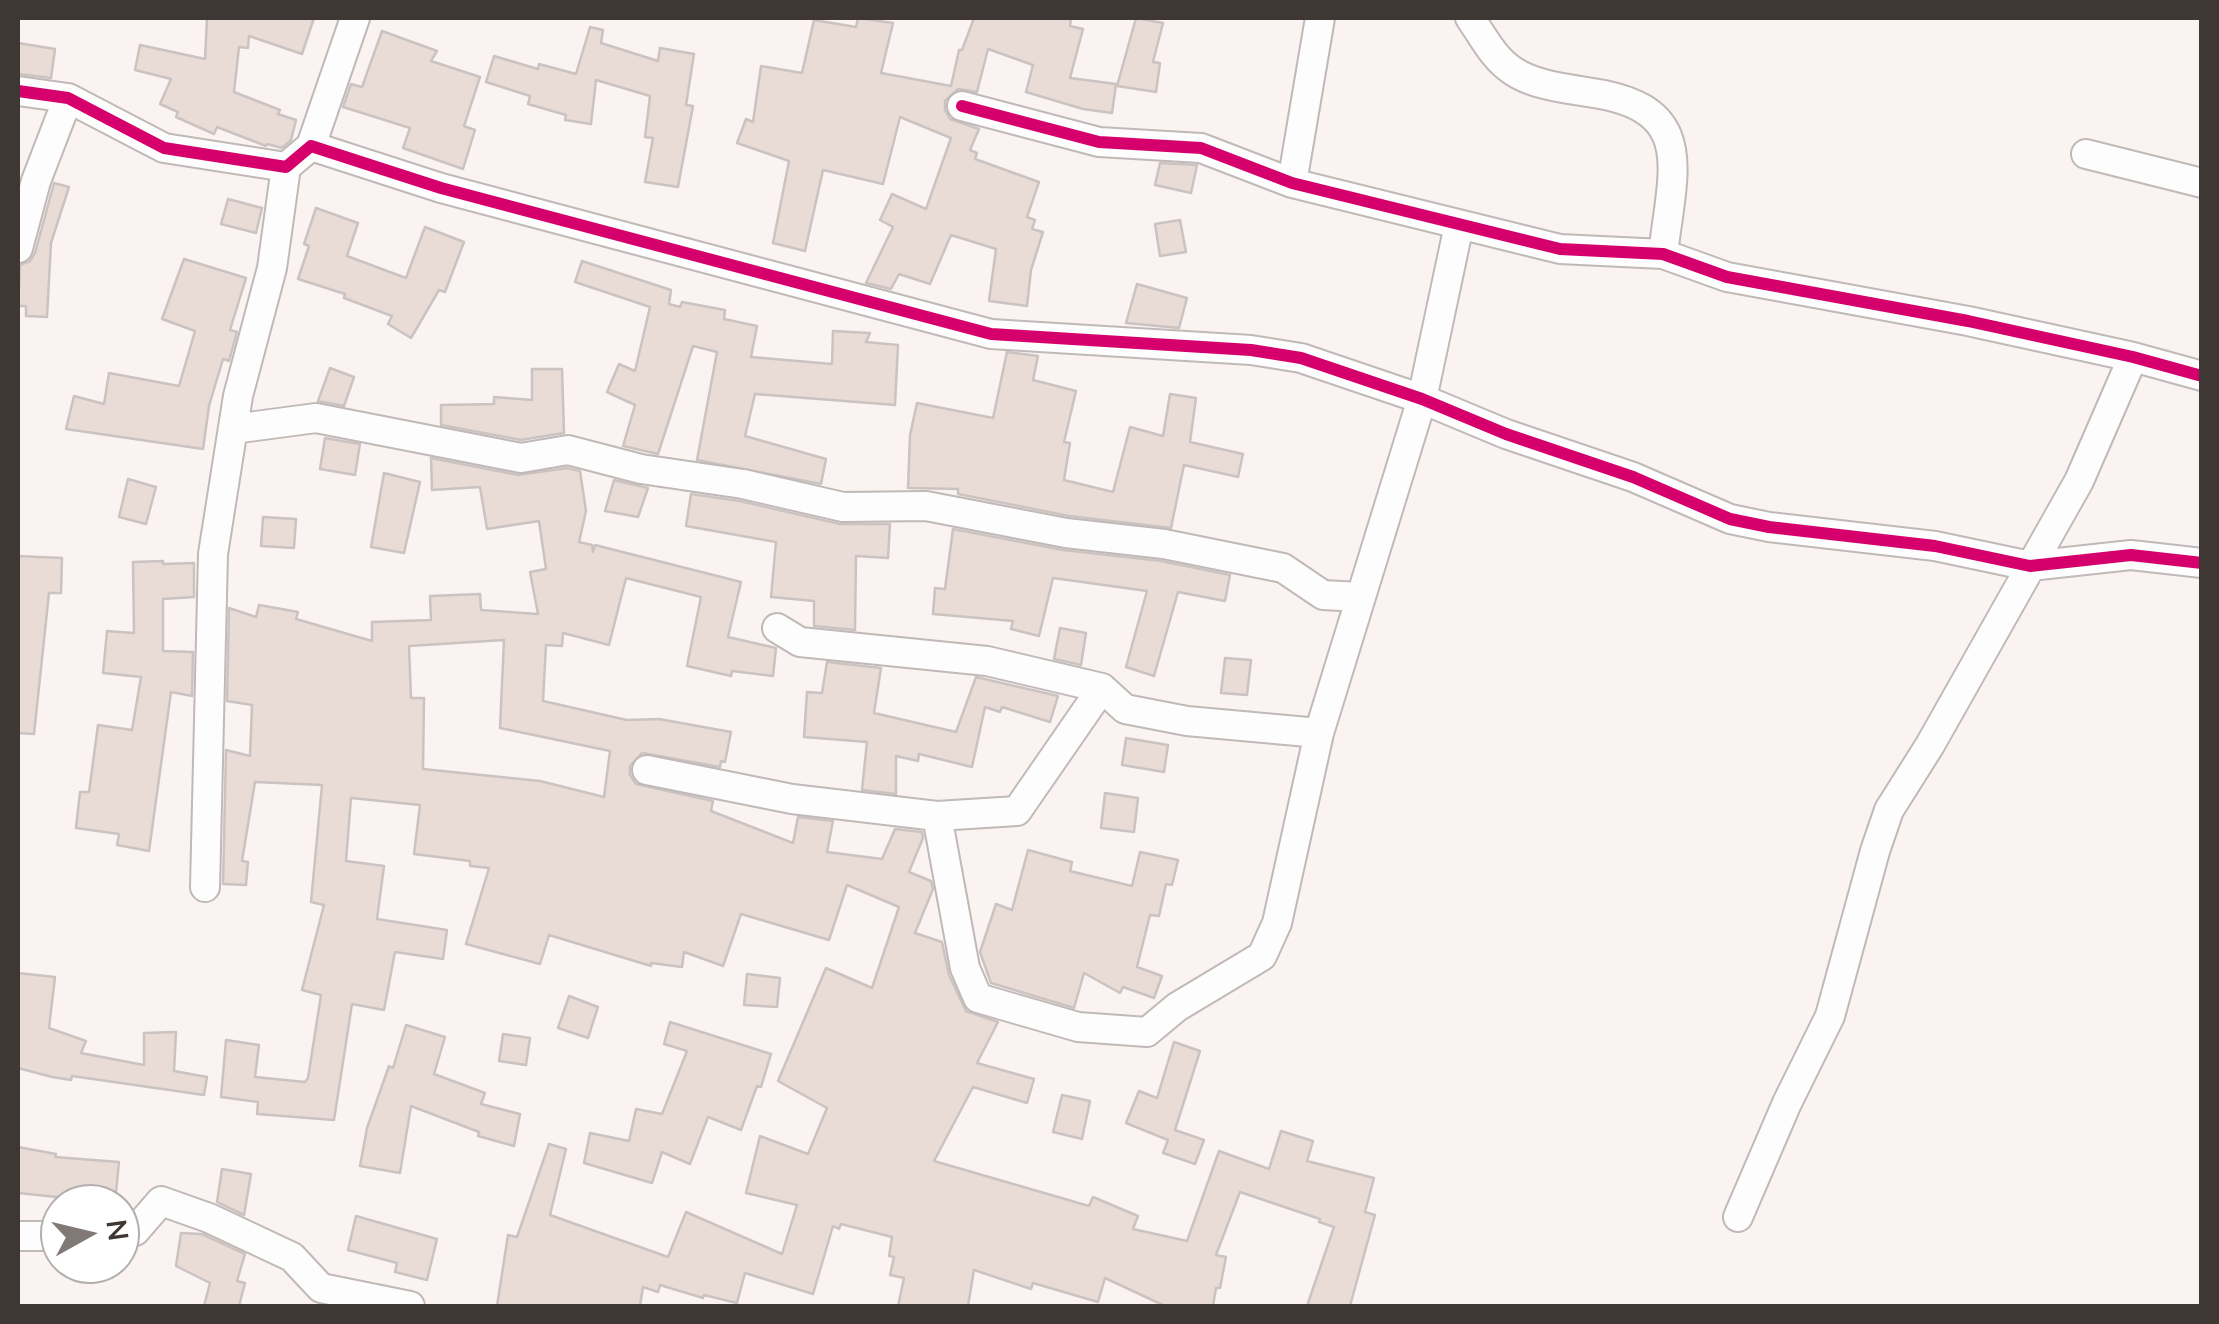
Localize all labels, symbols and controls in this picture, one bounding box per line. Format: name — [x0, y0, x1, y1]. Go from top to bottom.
north arrow — [40, 1184, 140, 1284]
text: N — [99, 1217, 137, 1243]

